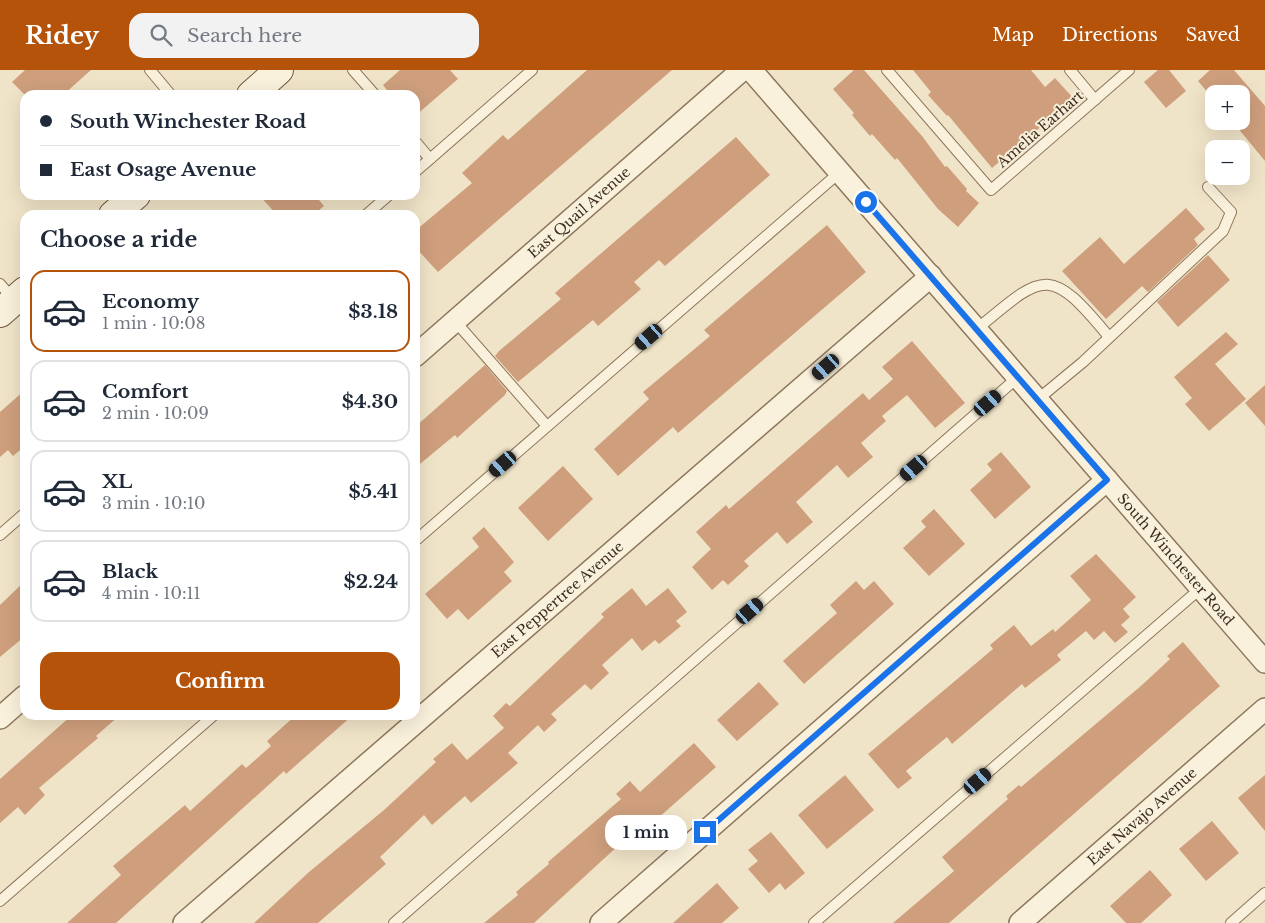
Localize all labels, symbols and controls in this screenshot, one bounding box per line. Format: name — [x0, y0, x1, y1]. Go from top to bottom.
search box — [129, 13, 479, 58]
text: Ridey — [25, 21, 99, 50]
icon: search — [147, 21, 175, 49]
text: Search here — [187, 24, 302, 47]
text: Map — [992, 24, 1034, 46]
text: Directions — [1062, 24, 1158, 46]
text: Saved — [1186, 24, 1240, 46]
map controls — [1205, 85, 1250, 185]
button: + — [1205, 85, 1250, 130]
street label: Amelia Earhart — [992, 86, 1087, 172]
text: South Winchester Road — [70, 110, 306, 133]
button: − — [1205, 140, 1250, 185]
text: East Osage Avenue — [70, 158, 256, 181]
street label: East Quail Avenue — [524, 163, 634, 262]
route start — [855, 191, 877, 213]
text: Choose a ride — [40, 226, 197, 253]
icon: car — [42, 289, 87, 334]
text: Economy — [102, 290, 199, 313]
text: $3.18 — [348, 300, 398, 323]
text: 1 min · 10:08 — [102, 313, 205, 333]
car — [632, 321, 665, 353]
car — [809, 351, 842, 383]
icon: car — [42, 379, 87, 424]
text: Comfort — [102, 380, 189, 403]
car — [971, 387, 1004, 419]
text: $4.30 — [342, 390, 398, 413]
text: 2 min · 10:09 — [102, 403, 209, 423]
car — [486, 448, 519, 480]
car — [897, 452, 930, 484]
icon: car — [42, 469, 87, 514]
text: XL — [102, 470, 132, 493]
text: $5.41 — [349, 480, 398, 503]
street label: South Winchester Road — [1114, 489, 1238, 630]
text: 3 min · 10:10 — [102, 493, 206, 513]
street label: East Peppertree Avenue — [488, 537, 627, 662]
icon: car — [42, 559, 87, 604]
text: Black — [102, 560, 158, 583]
text: $2.24 — [343, 570, 398, 593]
text: 4 min · 10:11 — [102, 583, 201, 603]
car — [733, 595, 766, 627]
button: Confirm — [40, 652, 400, 710]
street label: East Navajo Avenue — [1083, 764, 1201, 869]
car — [961, 765, 994, 797]
callout: 1 min — [605, 814, 688, 850]
route end — [694, 821, 716, 843]
text: 1 min — [623, 822, 669, 842]

